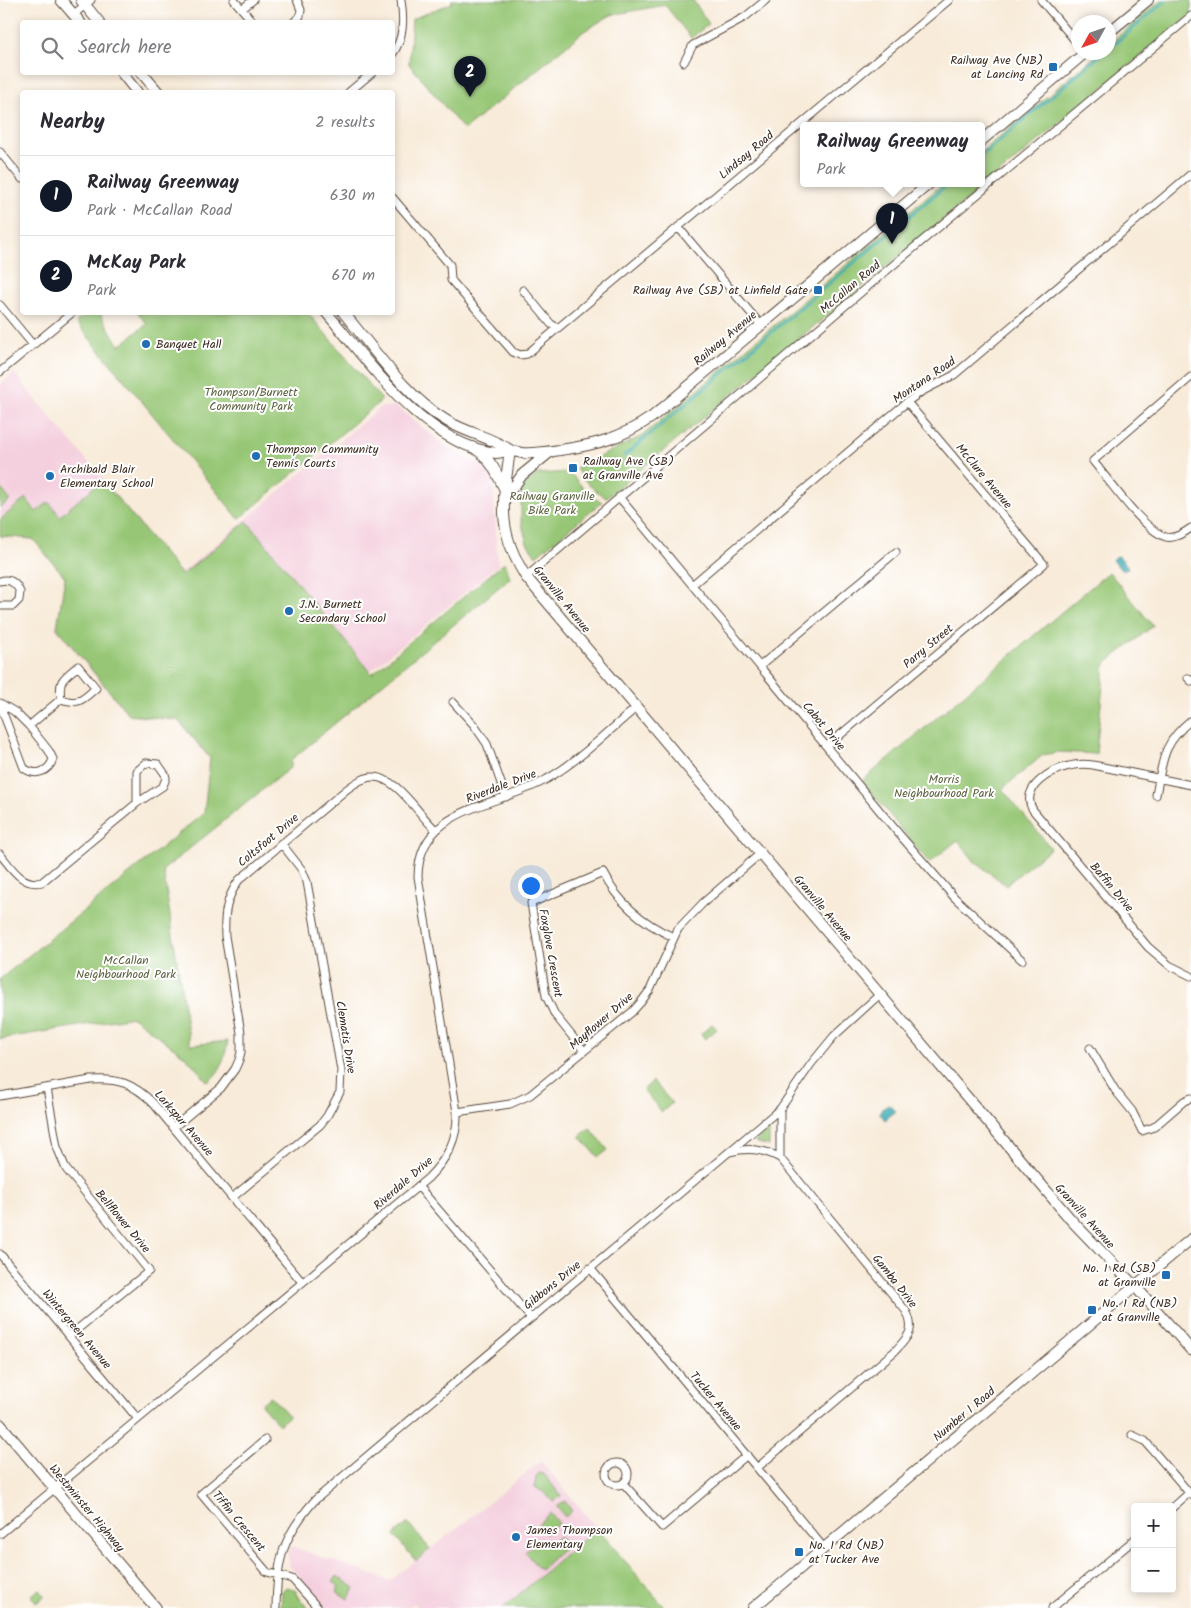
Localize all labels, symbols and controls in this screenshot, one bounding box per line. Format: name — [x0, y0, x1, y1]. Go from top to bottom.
north arrow — [1071, 15, 1116, 60]
search box — [20, 20, 395, 75]
text: Search here — [78, 33, 172, 63]
icon: search — [38, 34, 66, 62]
place label: Railway Ave (NB) at Lancing Rd — [950, 51, 1044, 84]
pin: 2 — [454, 56, 486, 97]
marker: Railway Ave (NB) at Lancing Rd — [1047, 61, 1059, 73]
text: Nearby — [40, 106, 105, 139]
text: 2 results — [315, 110, 375, 135]
popup — [800, 122, 985, 187]
street label: Lindsay Road — [715, 126, 779, 184]
text: Railway Greenway — [817, 127, 968, 157]
text: Park — [817, 157, 846, 182]
text: Railway Greenway — [87, 168, 239, 198]
text: 1 — [54, 183, 58, 208]
text: 630 m — [330, 183, 375, 208]
text: Park · McCallan Road — [87, 198, 232, 223]
pin: 1 — [876, 203, 908, 244]
text: McKay Park — [87, 248, 185, 278]
street label: McCallan Road — [816, 256, 886, 319]
text: 2 — [51, 263, 61, 288]
text: 670 m — [332, 263, 375, 288]
text: Park — [87, 278, 116, 303]
place label: Railway Ave (SB) at Linfield Gate — [633, 281, 809, 300]
marker: Railway Ave (SB) at Linfield Gate — [812, 284, 824, 296]
street label: Railway Avenue — [689, 306, 762, 371]
place label: Banquet Hall — [156, 335, 222, 354]
marker: Banquet Hall — [140, 338, 152, 350]
street label: Montana Road — [889, 352, 960, 409]
park label: Thompson/Burnett Community Park — [204, 383, 298, 416]
street label: McClure Avenue — [951, 439, 1017, 514]
place label: Thompson Community Tennis Courts — [266, 440, 379, 473]
marker: Thompson Community Tennis Courts — [250, 450, 262, 462]
place label: Railway Ave (SB) at Granville Ave — [583, 452, 674, 485]
place label: Archibald Blair Elementary School — [60, 460, 153, 493]
marker: Railway Ave (SB) at Granville Ave — [567, 462, 579, 474]
marker: Archibald Blair Elementary School — [44, 470, 56, 482]
park label: Railway Granville Bike Park — [509, 487, 595, 520]
street label: Granville Avenue — [528, 561, 595, 638]
place label: J.N. Burnett Secondary School — [299, 595, 386, 628]
marker: J.N. Burnett Secondary School — [283, 605, 295, 617]
street label: Parry Street — [899, 619, 958, 673]
street label: Cabot Drive — [797, 698, 850, 755]
street label: Riverdale Drive — [463, 764, 540, 809]
park label: Morris Neighbourhood Park — [894, 770, 994, 803]
street label: Coltsfoot Drive — [233, 809, 304, 872]
street label: Baffin Drive — [1085, 858, 1139, 917]
street label: Granville Avenue — [789, 871, 857, 947]
your location — [518, 873, 544, 899]
street label: Foxglove Crescent — [533, 907, 568, 999]
park label: McCallan Neighbourhood Park — [76, 951, 176, 984]
street label: Mayflower Drive — [565, 988, 638, 1055]
street label: Clematis Drive — [330, 999, 361, 1075]
street label: Larkspur Avenue — [149, 1086, 218, 1161]
street label: Riverdale Drive — [369, 1152, 438, 1215]
street label: Granville Avenue — [1050, 1179, 1120, 1254]
street label: Bellflower Drive — [90, 1185, 155, 1258]
street label: Gamba Drive — [867, 1250, 922, 1313]
street label: Gibbons Drive — [519, 1256, 586, 1315]
place label: No. 1 Rd (SB) at Granville — [1083, 1259, 1157, 1292]
marker: No. 1 Rd (SB) at Granville — [1160, 1269, 1172, 1281]
street label: Wintergreen Avenue — [37, 1285, 116, 1374]
place label: No. 1 Rd (NB) at Granville — [1102, 1294, 1177, 1327]
marker: No. 1 Rd (NB) at Granville — [1086, 1304, 1098, 1316]
street label: Tucker Avenue — [685, 1367, 747, 1436]
street label: Number 1 Road — [929, 1382, 1001, 1446]
street label: Westminster Highway — [44, 1460, 129, 1557]
street label: Tiffin Crescent — [207, 1487, 270, 1556]
map controls — [1131, 1503, 1176, 1593]
button: + — [1131, 1503, 1176, 1548]
place label: James Thompson Elementary — [526, 1521, 613, 1554]
marker: James Thompson Elementary — [510, 1531, 522, 1543]
place label: No. 1 Rd (NB) at Tucker Ave — [809, 1536, 884, 1569]
marker: No. 1 Rd (NB) at Tucker Ave — [793, 1546, 805, 1558]
button: − — [1131, 1548, 1176, 1593]

